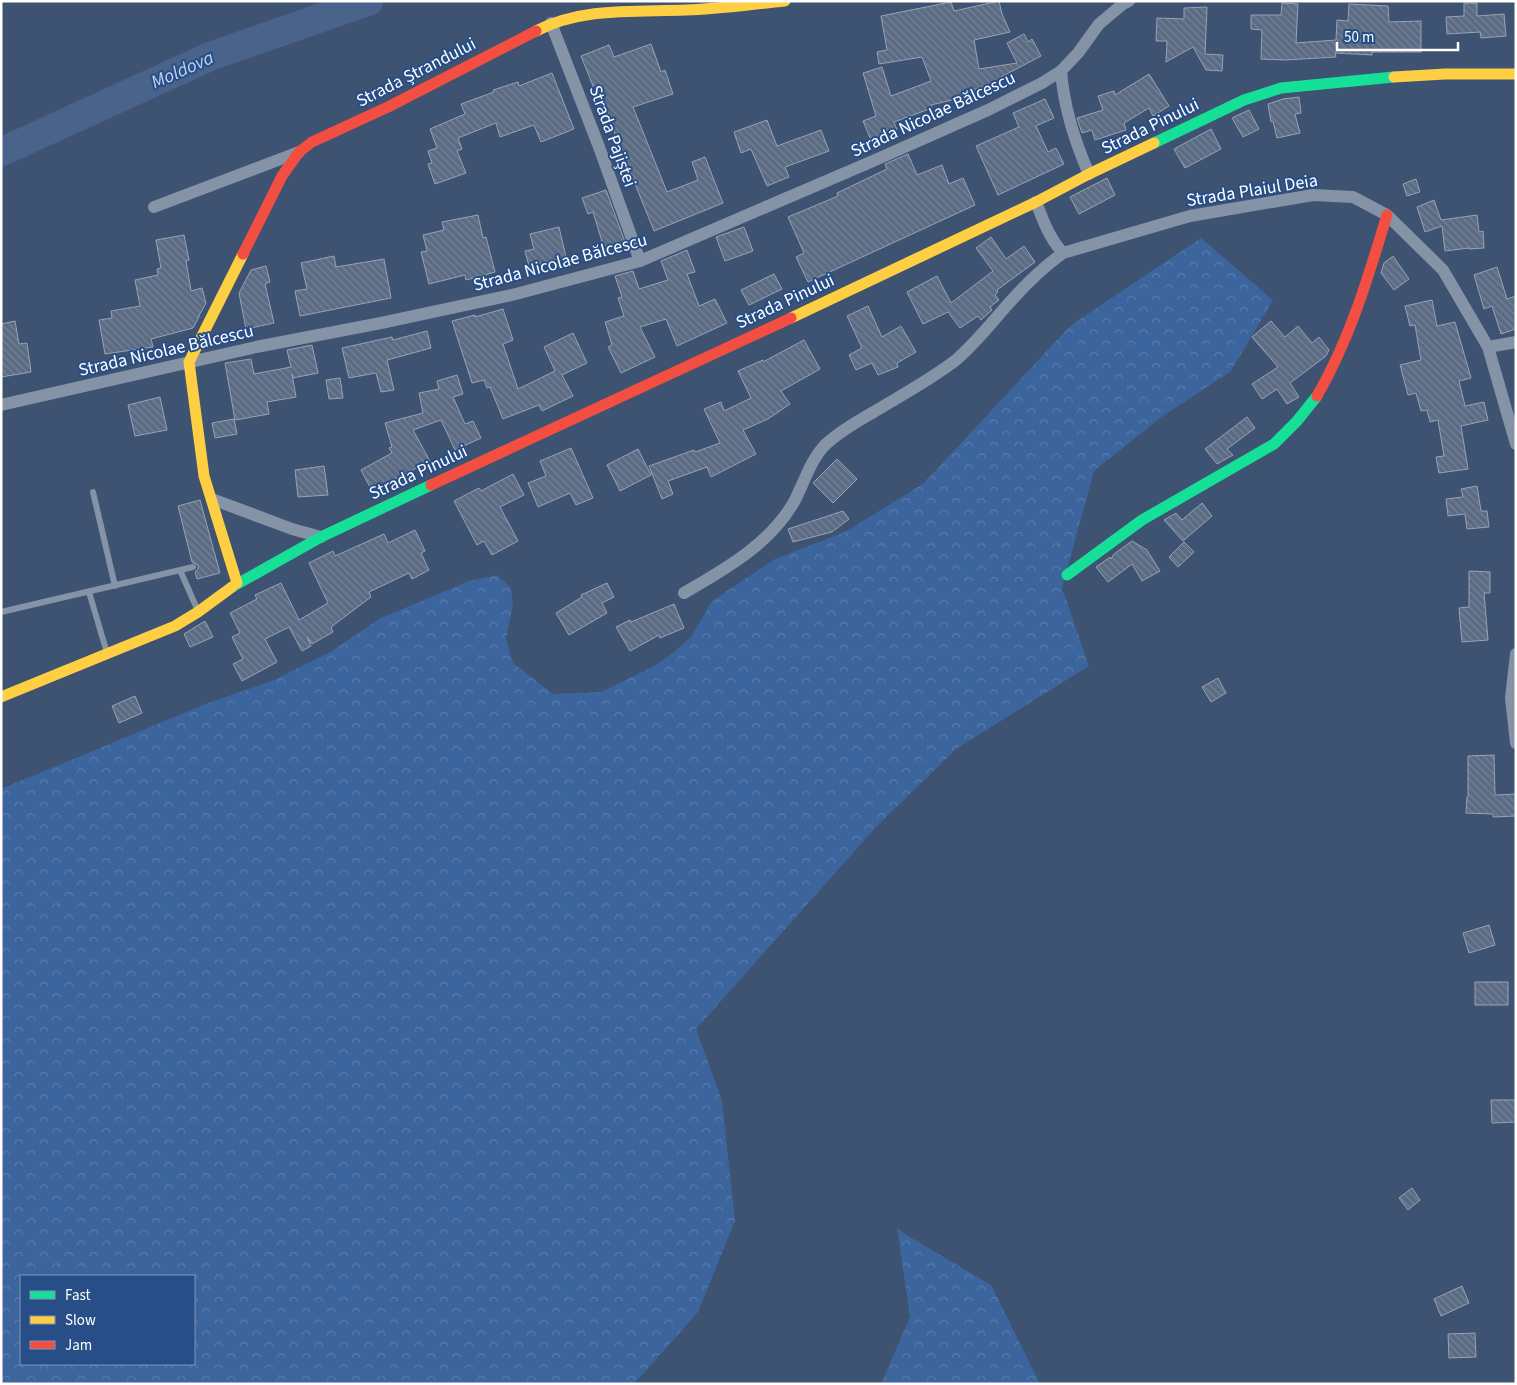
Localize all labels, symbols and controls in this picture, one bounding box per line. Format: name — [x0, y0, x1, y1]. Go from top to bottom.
scale bar — [1337, 20, 1458, 52]
text: 50 m — [1344, 27, 1374, 48]
street label: Strada Ștrandului — [352, 31, 480, 113]
water label: Moldova — [147, 45, 218, 96]
street label: Strada Nicolae Bălcescu — [847, 65, 1020, 164]
street label: Strada Pajiștei — [583, 82, 643, 191]
street label: Strada Pinului — [1097, 92, 1203, 161]
street label: Strada Plaiul Deia — [1185, 168, 1320, 213]
street label: Strada Nicolae Bălcescu — [470, 227, 650, 298]
street label: Strada Pinului — [732, 268, 838, 335]
street label: Strada Nicolae Bălcescu — [76, 318, 256, 383]
street label: Strada Pinului — [365, 439, 471, 506]
legend — [20, 1275, 195, 1365]
text: Fast — [65, 1285, 91, 1306]
text: Slow — [65, 1310, 96, 1331]
text: Jam — [65, 1335, 92, 1356]

